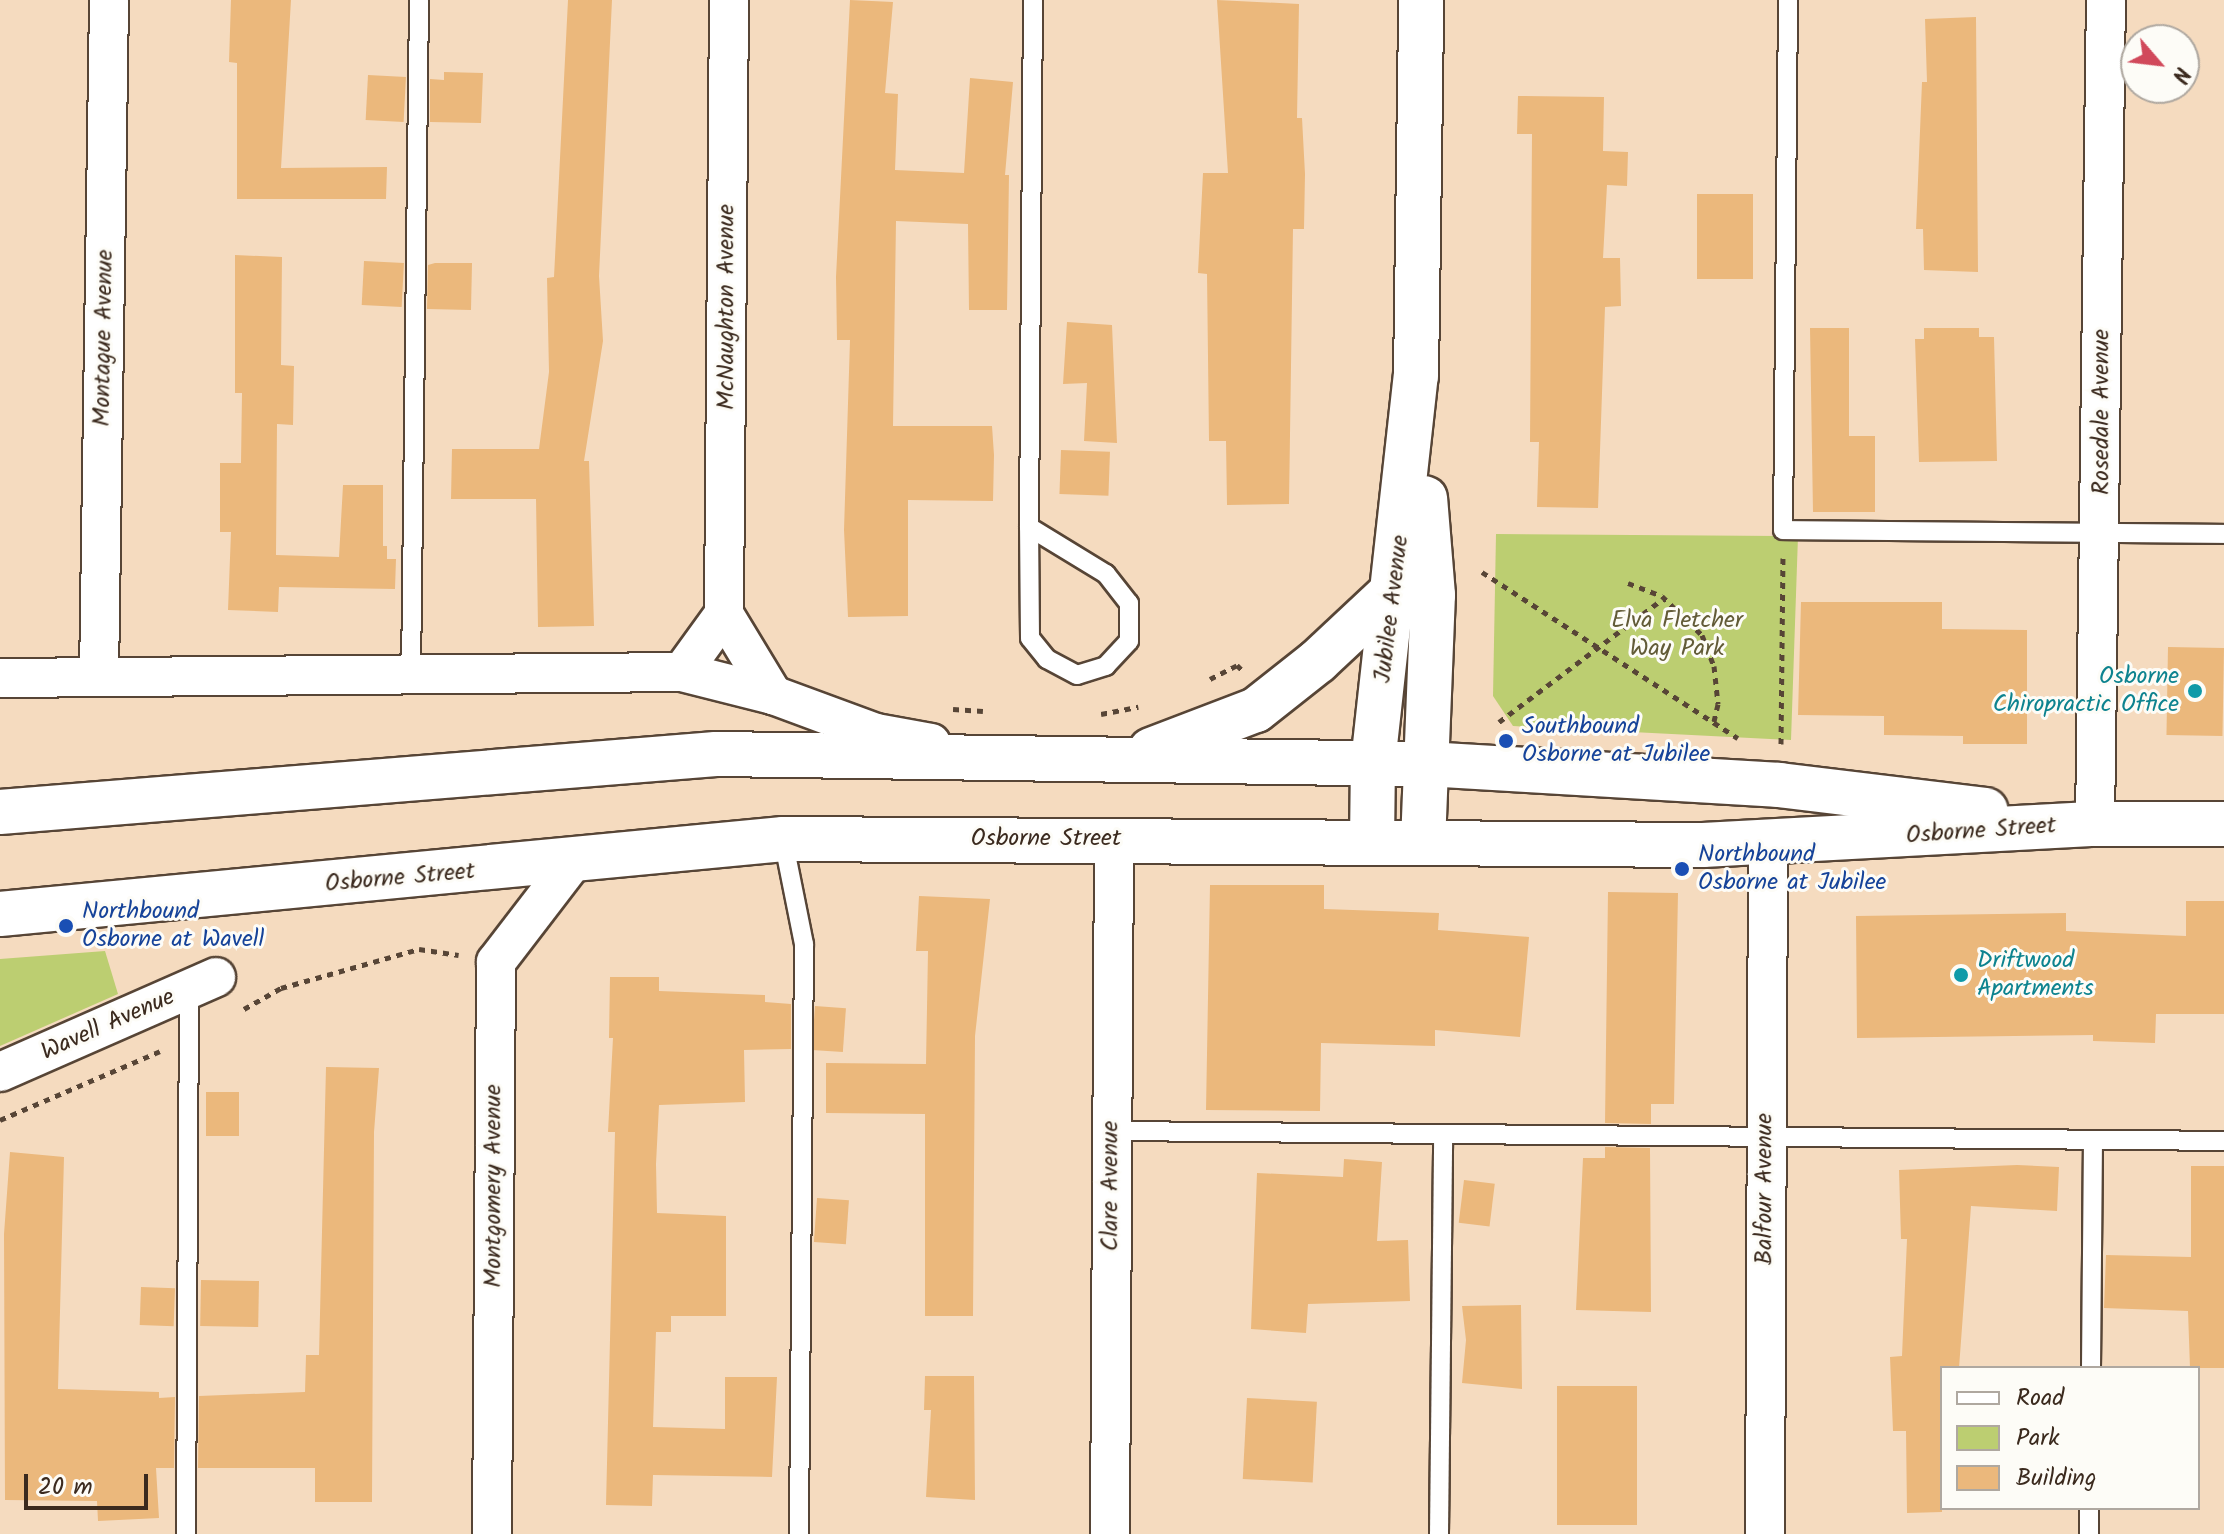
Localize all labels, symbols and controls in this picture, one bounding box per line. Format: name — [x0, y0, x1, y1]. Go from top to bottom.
north arrow — [2120, 24, 2200, 104]
text: N — [2161, 60, 2199, 89]
street label: McNaughton Avenue — [713, 204, 741, 410]
street label: Montague Avenue — [88, 249, 120, 427]
street label: Rosedale Avenue — [2088, 329, 2116, 495]
street label: Jubilee Avenue — [1369, 533, 1415, 685]
park label: Elva Fletcher Way Park — [1611, 607, 1743, 663]
place label: Osborne Chiropractic Office — [1993, 663, 2179, 719]
marker: Osborne Chiropractic Office — [2186, 682, 2204, 700]
place label: Southbound Osborne at Jubilee — [1522, 713, 1710, 769]
marker: Southbound Osborne at Jubilee — [1497, 732, 1515, 750]
street label: Osborne Street — [1905, 811, 2057, 851]
street label: Osborne Street — [971, 825, 1121, 853]
place label: Northbound Osborne at Jubilee — [1698, 841, 1886, 897]
street label: Osborne Street — [324, 857, 476, 899]
marker: Northbound Osborne at Jubilee — [1673, 860, 1691, 878]
place label: Northbound Osborne at Wavell — [82, 898, 264, 954]
marker: Northbound Osborne at Wavell — [57, 917, 75, 935]
place label: Driftwood Apartments — [1977, 947, 2094, 1003]
marker: Driftwood Apartments — [1952, 966, 1970, 984]
street label: Wavell Avenue — [37, 983, 179, 1067]
street label: Montgomery Avenue — [480, 1084, 508, 1288]
street label: Balfour Avenue — [1751, 1113, 1779, 1265]
street label: Clare Avenue — [1097, 1121, 1125, 1251]
legend — [1940, 1366, 2200, 1510]
text: Road — [2016, 1379, 2064, 1418]
text: Park — [2016, 1419, 2060, 1458]
scale bar — [28, 1458, 152, 1508]
text: Building — [2016, 1459, 2096, 1498]
text: 20 m — [38, 1468, 93, 1507]

